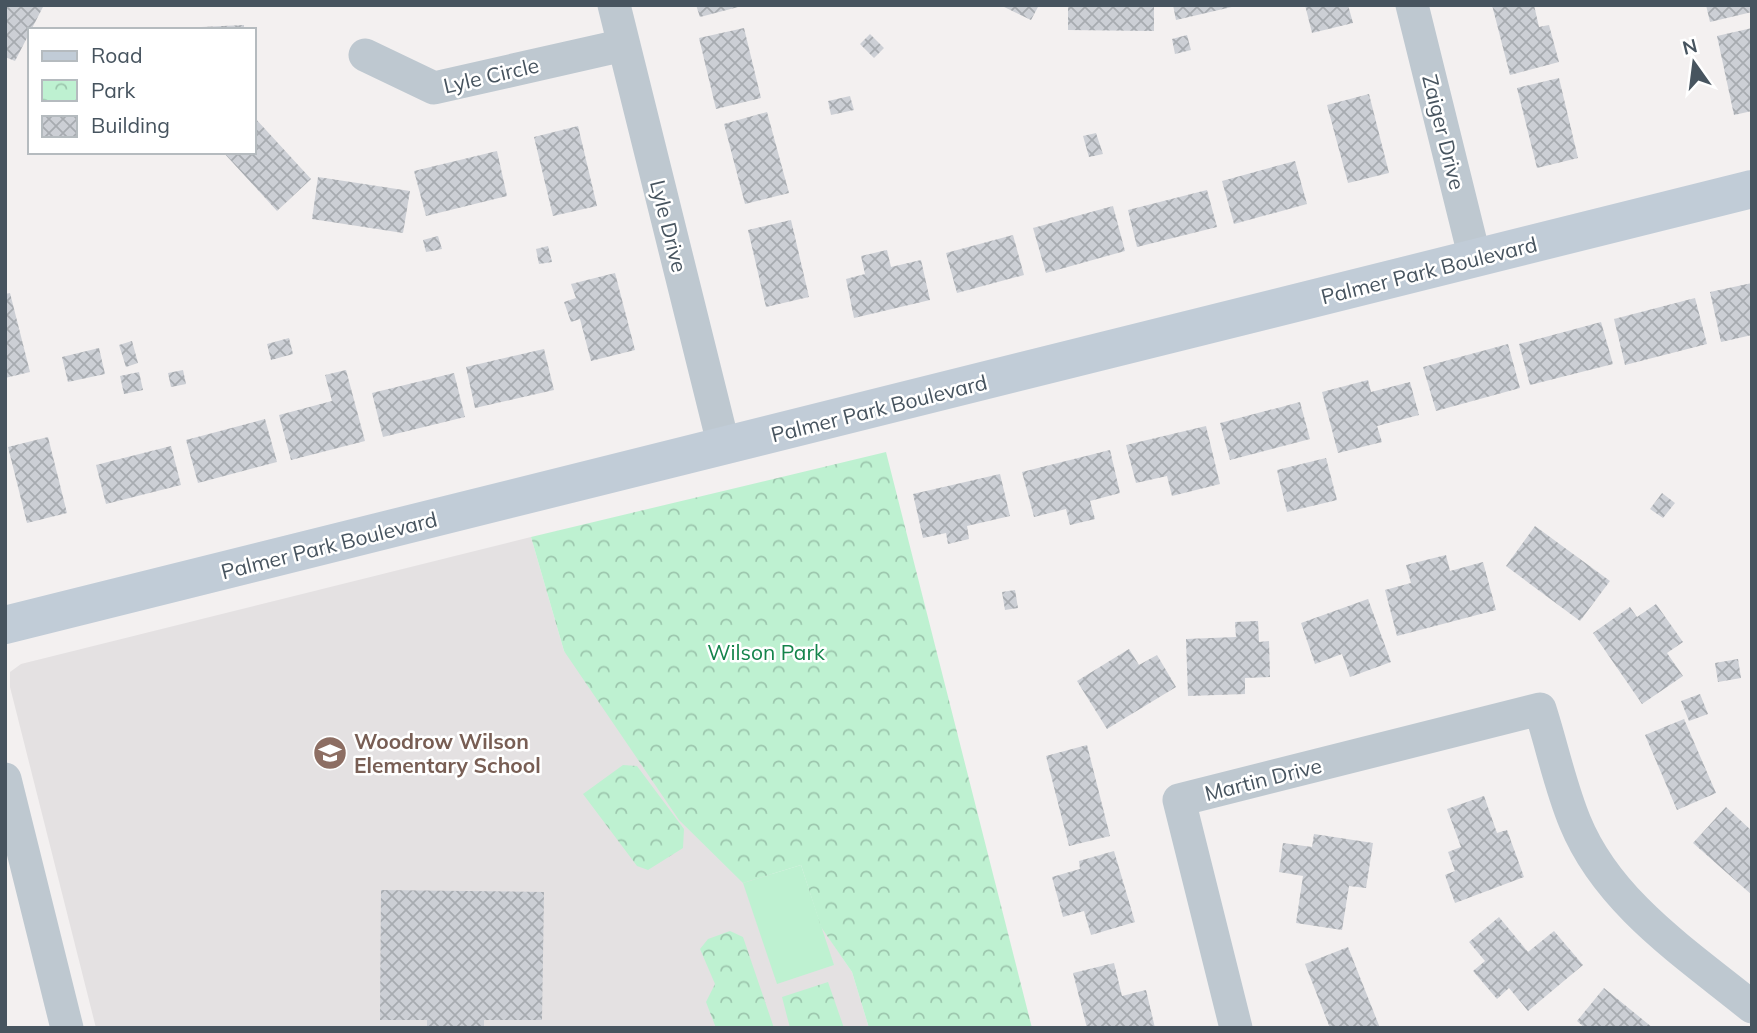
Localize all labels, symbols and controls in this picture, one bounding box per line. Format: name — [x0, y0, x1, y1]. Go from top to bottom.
legend — [28, 28, 256, 154]
north arrow — [1659, 28, 1729, 98]
text: N — [1680, 33, 1700, 60]
text: Road — [91, 42, 142, 68]
street label: Lyle Circle — [441, 51, 541, 99]
street label: Zaiger Drive — [1417, 72, 1471, 192]
text: Park — [91, 77, 135, 103]
text: Building — [91, 112, 170, 138]
street label: Lyle Drive — [645, 177, 693, 275]
street label: Palmer Park Boulevard — [1318, 231, 1540, 309]
street label: Palmer Park Boulevard — [768, 369, 990, 447]
street label: Palmer Park Boulevard — [218, 506, 440, 584]
park label: Wilson Park — [707, 639, 825, 665]
place label: Woodrow Wilson Elementary School — [354, 728, 541, 778]
school or university icon: Woodrow Wilson Elementary School — [311, 734, 349, 772]
street label: Martin Drive — [1202, 752, 1324, 806]

